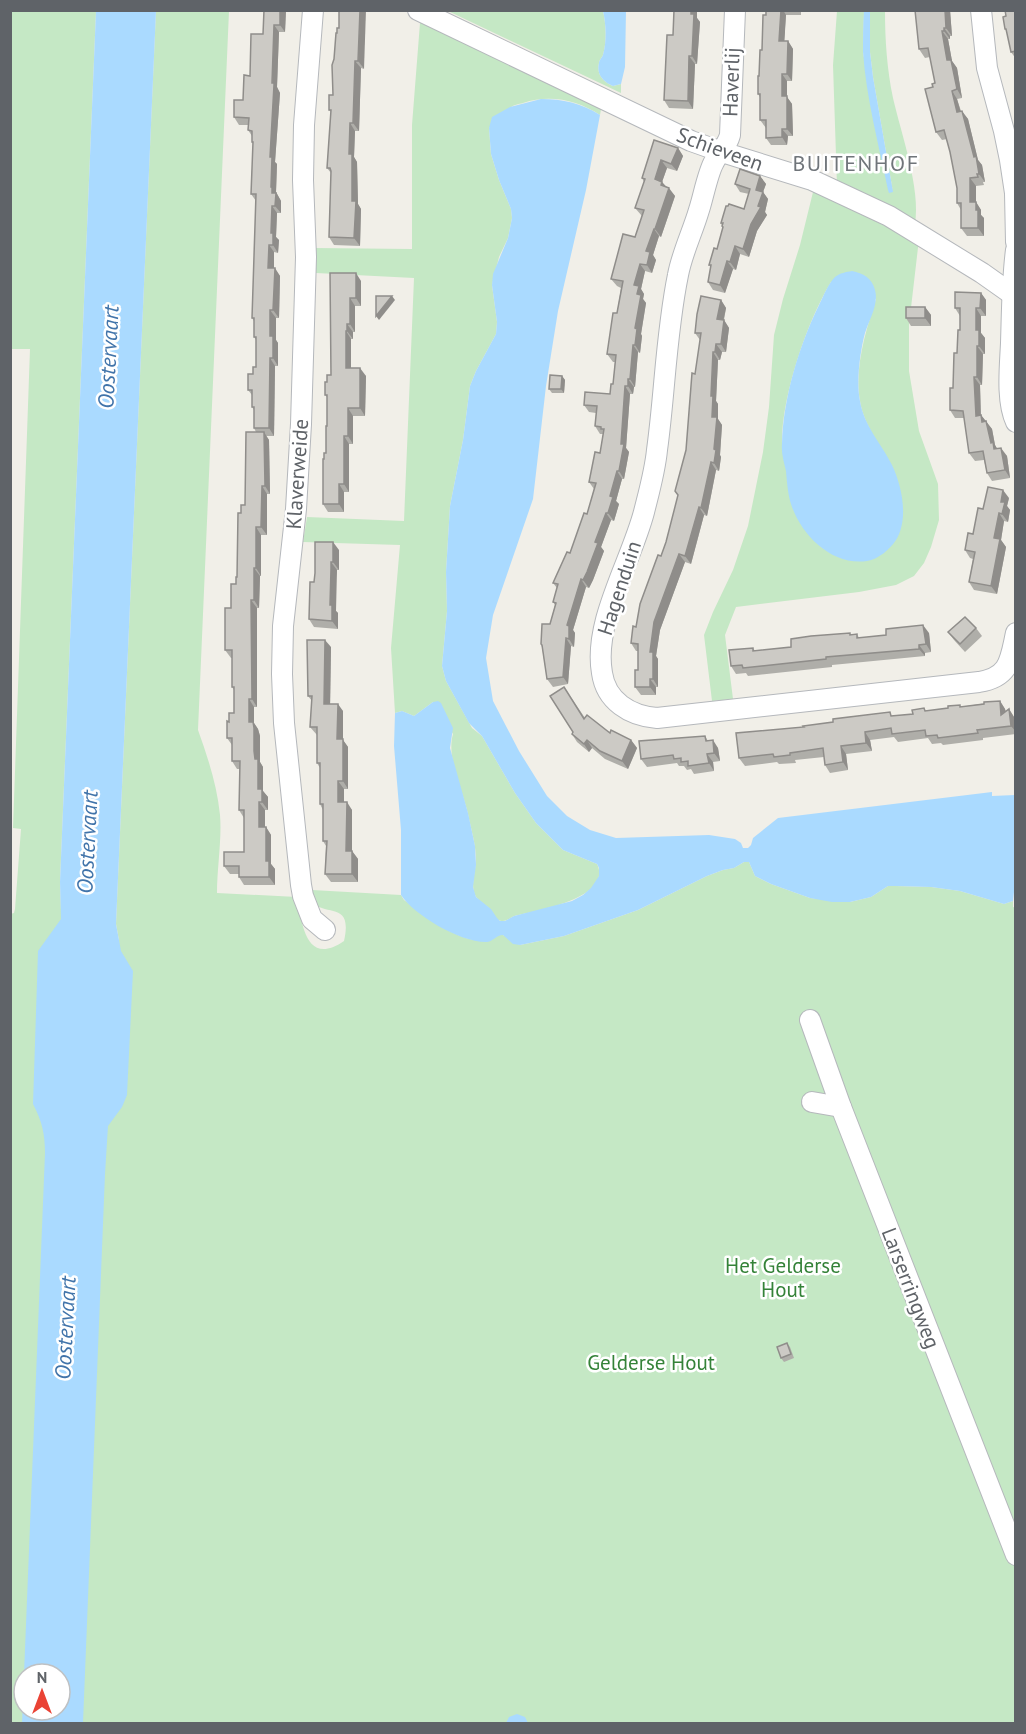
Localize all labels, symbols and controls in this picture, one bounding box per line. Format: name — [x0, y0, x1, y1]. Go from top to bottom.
street label: Haverlij — [716, 47, 746, 117]
street label: Schieveen — [673, 121, 767, 177]
district label: BUITENHOF — [792, 149, 920, 177]
water label: Oostervaart — [91, 304, 125, 409]
street label: Klaverweide — [280, 418, 314, 530]
street label: Hagenduin — [591, 537, 647, 639]
water label: Oostervaart — [70, 789, 104, 894]
street label: Larserringweg — [876, 1224, 946, 1352]
park label: Het Gelderse Hout — [725, 1252, 841, 1303]
water label: Oostervaart — [48, 1275, 82, 1380]
park label: Gelderse Hout — [587, 1349, 715, 1376]
north arrow — [12, 1662, 72, 1722]
text: N — [37, 1667, 47, 1687]

